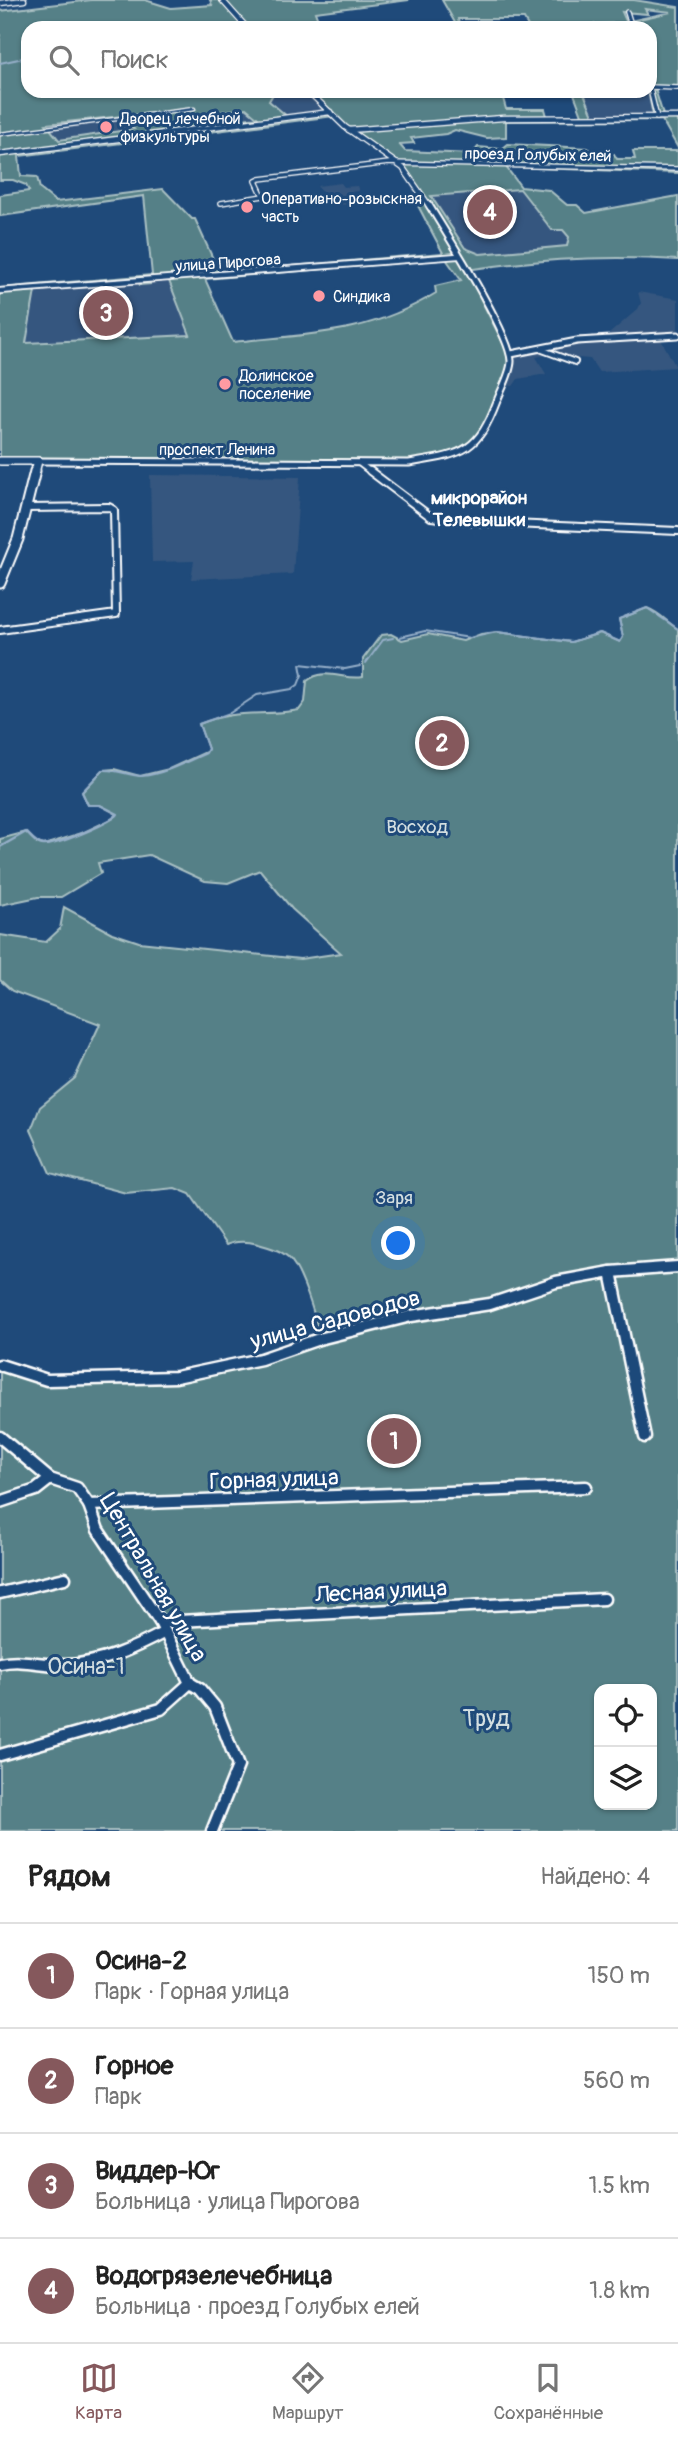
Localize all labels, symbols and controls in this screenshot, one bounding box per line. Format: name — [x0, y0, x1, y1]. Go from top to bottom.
search box — [21, 21, 657, 98]
icon: search — [45, 41, 83, 79]
text: Поиск — [101, 44, 169, 76]
place label: Дворец лечебной физкультуры — [119, 109, 241, 147]
marker: Дворец лечебной физкультуры — [98, 119, 114, 135]
street label: проезд Голубых елей — [464, 144, 612, 166]
pin: 4 — [467, 186, 513, 238]
place label: Оперативно-розыскная часть — [261, 189, 422, 227]
marker: Оперативно-розыскная часть — [239, 199, 255, 215]
street label: улица Пирогова — [174, 249, 281, 277]
pin: 3 — [83, 287, 129, 339]
place label: Синдика — [333, 287, 390, 307]
marker: Синдика — [311, 288, 327, 304]
place label: Долинское поселение — [238, 366, 314, 404]
marker: Долинское поселение — [217, 376, 233, 392]
street label: проспект Ленина — [159, 440, 275, 460]
district label: микрорайон Телевышки — [431, 486, 527, 532]
pin: 2 — [419, 717, 465, 769]
park label: Восход — [386, 815, 448, 839]
park label: Заря — [375, 1186, 413, 1210]
your location — [381, 1226, 415, 1260]
street label: улица Садоводов — [246, 1283, 423, 1356]
pin: 1 — [371, 1415, 417, 1467]
street label: Горная улица — [209, 1463, 339, 1496]
street label: Центральная улица — [93, 1488, 214, 1667]
street label: Лесная улица — [313, 1574, 448, 1609]
park label: Осина-1 — [47, 1652, 125, 1681]
map controls — [594, 1684, 657, 1810]
button: locate — [594, 1684, 657, 1747]
park label: Труд — [462, 1704, 510, 1733]
button: layers — [594, 1747, 657, 1810]
text: Рядом — [28, 1858, 111, 1895]
text: Найдено: 4 — [540, 1862, 650, 1891]
text: Осина-2 — [95, 1945, 187, 1977]
text: 1 — [47, 1961, 56, 1990]
text: 150 m — [587, 1961, 650, 1990]
text: Парк · Горная улица — [95, 1977, 289, 2006]
text: Горное — [95, 2050, 173, 2082]
text: 2 — [45, 2066, 57, 2095]
text: 560 m — [583, 2066, 650, 2095]
text: Парк — [95, 2082, 142, 2111]
text: Виддер-Юг — [95, 2155, 220, 2187]
text: 3 — [45, 2171, 57, 2200]
text: 1.5 km — [588, 2171, 650, 2200]
text: Больница · улица Пирогова — [95, 2187, 360, 2216]
text: Водогрязелечебница — [95, 2260, 332, 2292]
text: 4 — [44, 2276, 58, 2305]
text: 1.8 km — [589, 2276, 650, 2305]
text: Больница · проезд Голубых елей — [95, 2292, 420, 2321]
tab: Карта — [75, 2359, 122, 2425]
tab: Маршрут — [272, 2359, 344, 2425]
tab: Сохранённые — [493, 2359, 603, 2425]

